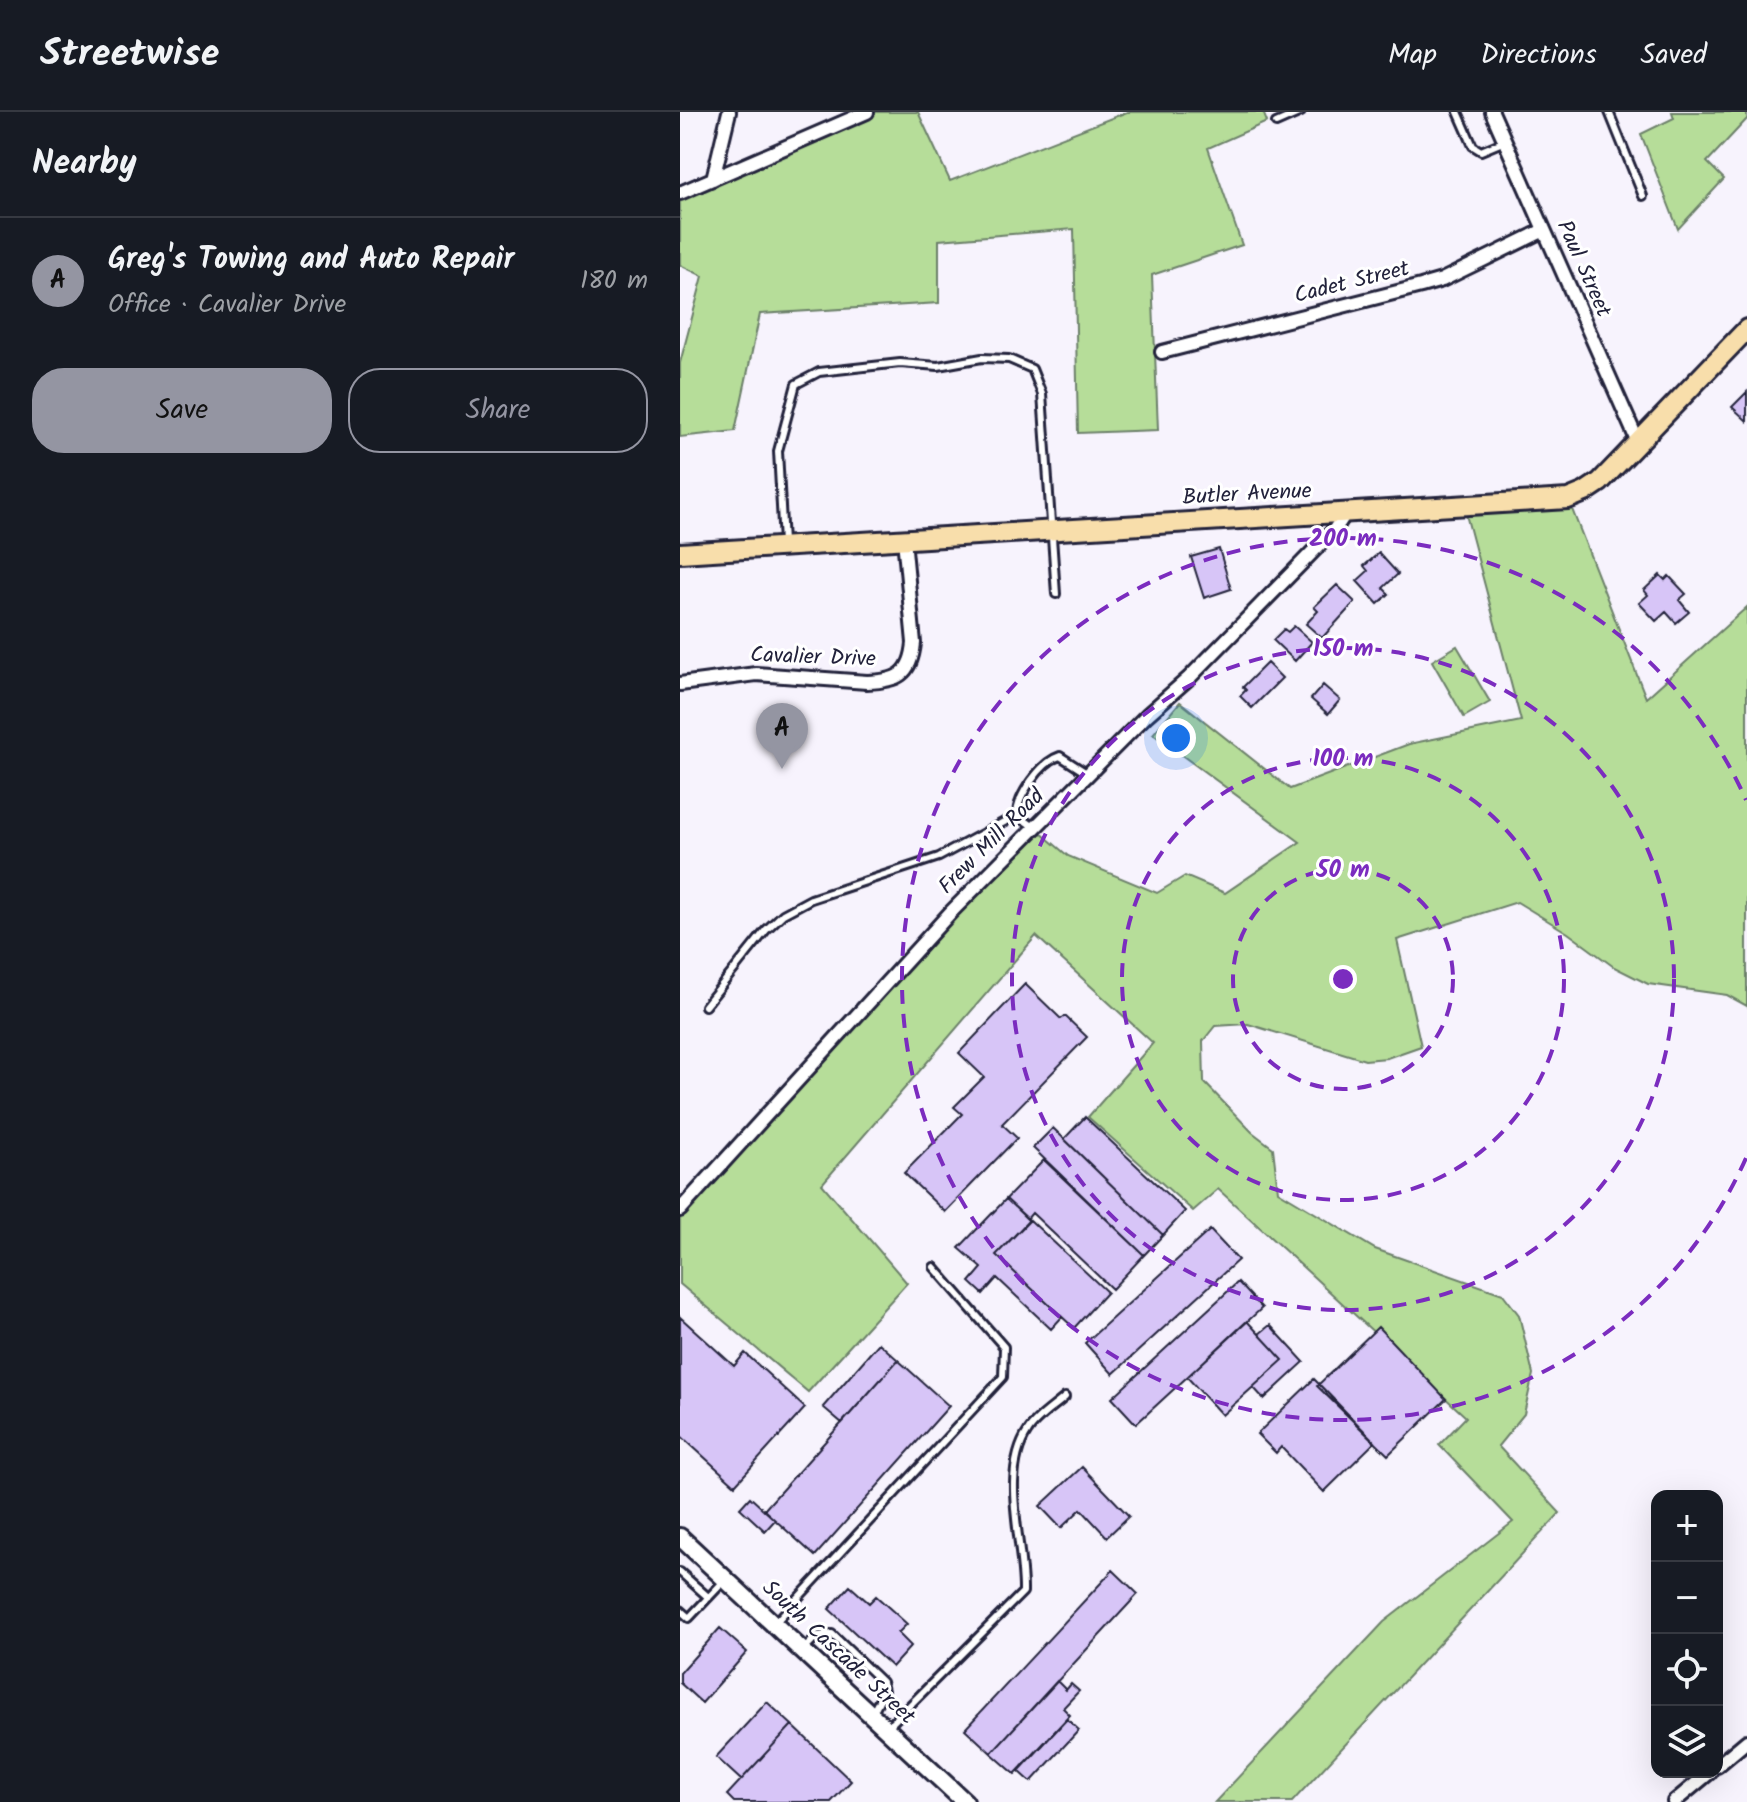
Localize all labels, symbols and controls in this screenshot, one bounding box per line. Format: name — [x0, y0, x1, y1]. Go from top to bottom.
text: Streetwise — [40, 25, 219, 85]
text: Map — [1388, 33, 1437, 78]
text: Directions — [1481, 33, 1597, 78]
text: Saved — [1641, 33, 1707, 78]
text: Nearby — [32, 137, 137, 191]
street label: Paul Street — [1546, 215, 1620, 324]
text: Greg's Towing and Auto Repair — [108, 236, 514, 284]
street label: Cadet Street — [1291, 252, 1414, 314]
text: A — [50, 260, 66, 302]
text: 180 m — [580, 260, 648, 302]
text: Office · Cavalier Drive — [108, 284, 346, 326]
button: Save — [32, 368, 332, 453]
button: Share — [348, 368, 648, 453]
street label: Butler Avenue — [1182, 474, 1313, 516]
text: 200 m — [1309, 520, 1377, 559]
text: 150 m — [1313, 630, 1373, 669]
street label: Cavalier Drive — [750, 638, 876, 678]
pin: A — [756, 703, 808, 769]
your location — [1156, 718, 1196, 758]
text: 100 m — [1313, 740, 1373, 779]
street label: Frew Mill Road — [931, 780, 1054, 903]
text: 50 m — [1315, 851, 1370, 890]
centre of rings — [1329, 965, 1357, 993]
map controls — [1651, 1490, 1723, 1778]
button: + — [1651, 1490, 1723, 1562]
button: − — [1651, 1562, 1723, 1634]
street label: South Cascade Street — [753, 1572, 923, 1734]
button: locate — [1651, 1634, 1723, 1706]
button: layers — [1651, 1706, 1723, 1778]

